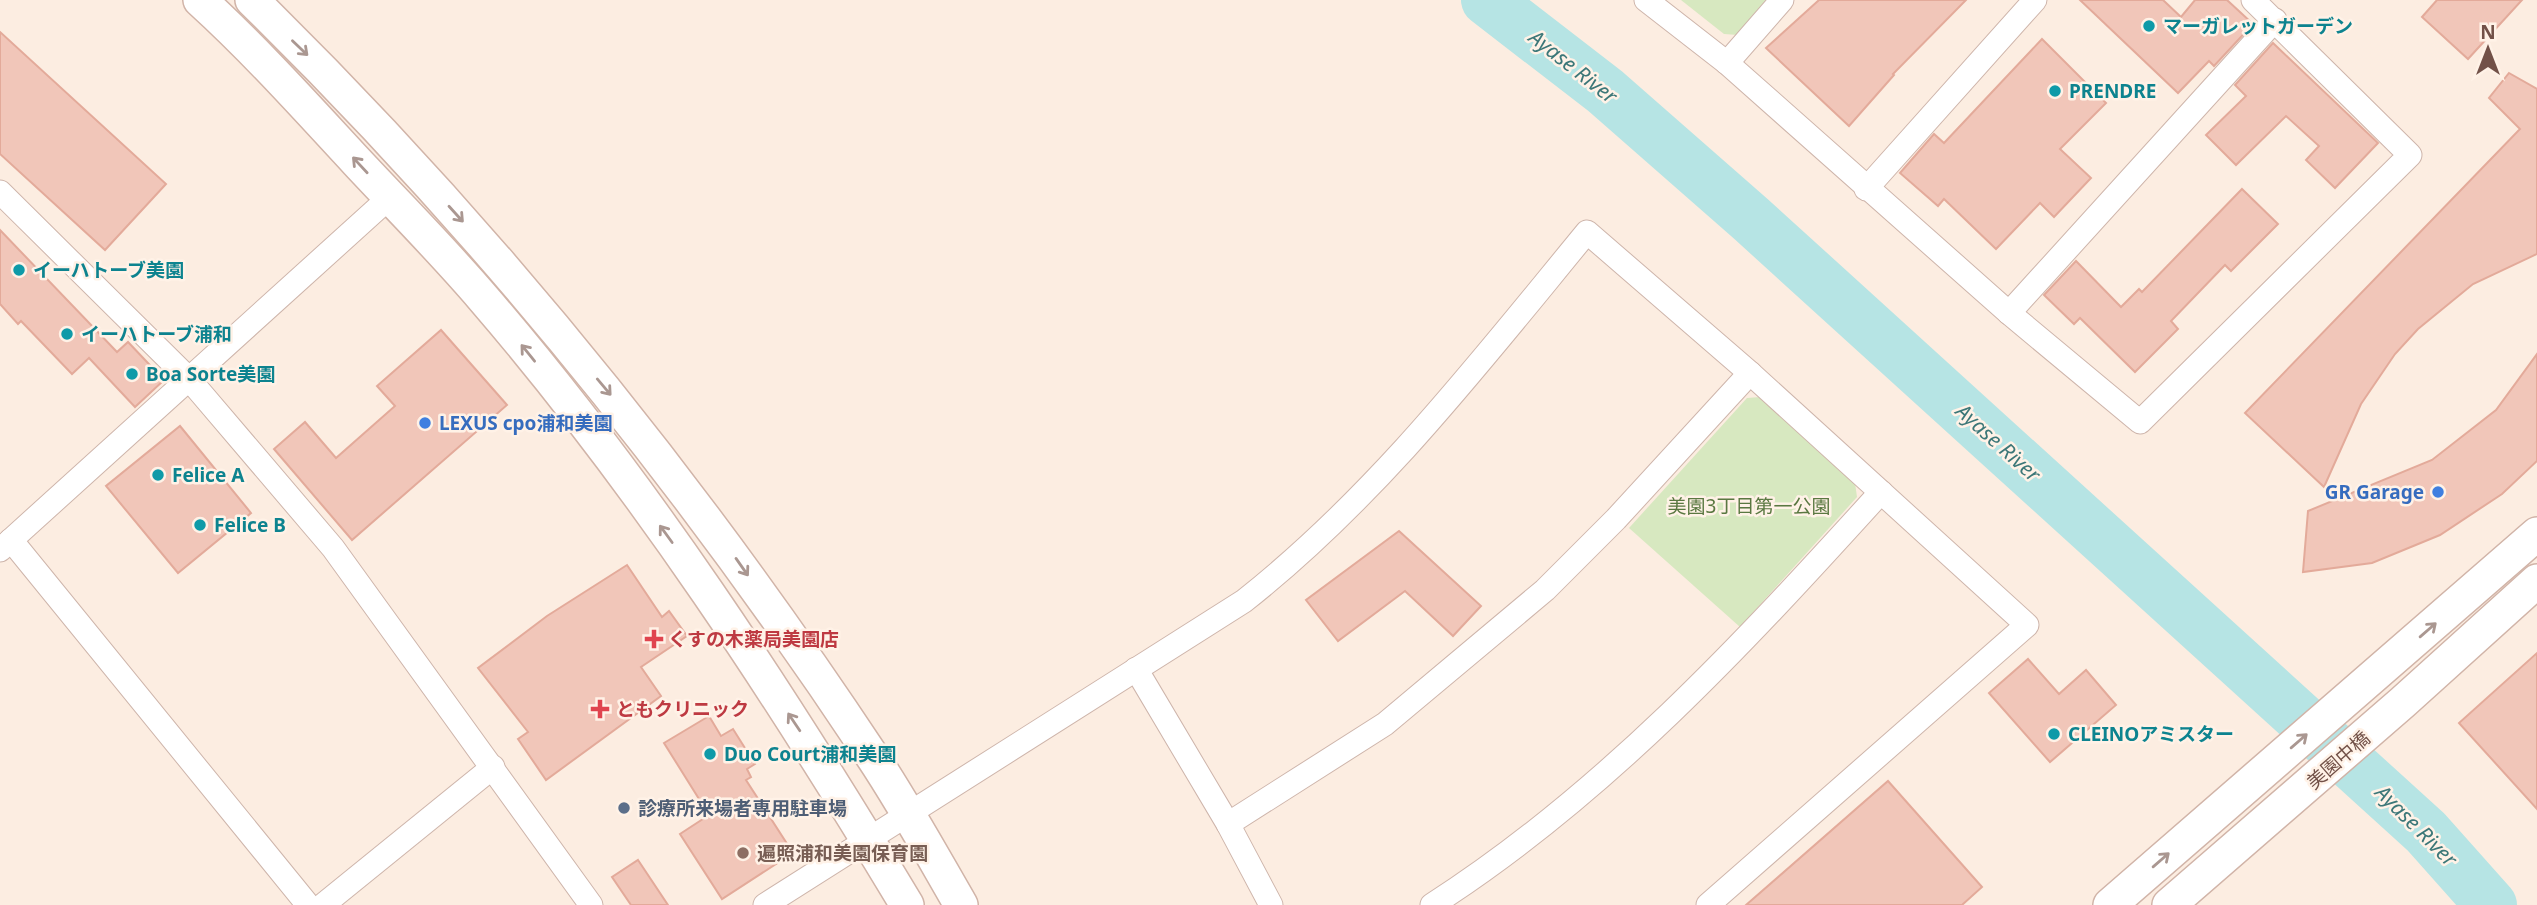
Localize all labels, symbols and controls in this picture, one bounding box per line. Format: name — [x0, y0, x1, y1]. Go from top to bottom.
place label: マーガレットガーデン — [2163, 13, 2353, 39]
north arrow — [2453, 14, 2523, 84]
marker: マーガレットガーデン — [2141, 18, 2157, 34]
text: N — [2480, 19, 2496, 45]
water label: Ayase River — [1522, 22, 1625, 110]
one-way arrow — [292, 39, 309, 56]
place label: PRENDRE — [2069, 78, 2156, 104]
marker: PRENDRE — [2047, 83, 2063, 99]
one-way arrow — [352, 156, 368, 174]
one-way arrow — [447, 205, 464, 222]
place label: イーハトーブ美園 — [33, 257, 184, 283]
marker: イーハトーブ美園 — [11, 262, 27, 278]
place label: イーハトーブ浦和 — [81, 321, 232, 347]
marker: イーハトーブ浦和 — [59, 326, 75, 342]
one-way arrow — [520, 345, 535, 363]
place label: Boa Sorte美園 — [146, 361, 275, 387]
marker: Boa Sorte美園 — [124, 366, 140, 382]
one-way arrow — [596, 377, 612, 395]
water label: Ayase River — [1949, 396, 2048, 489]
place label: LEXUS cpo浦和美園 — [439, 410, 612, 436]
marker: LEXUS cpo浦和美園 — [417, 415, 433, 431]
place label: Felice A — [172, 462, 245, 488]
marker: Felice A — [150, 467, 166, 483]
place label: GR Garage — [2325, 479, 2424, 505]
marker: GR Garage — [2430, 484, 2446, 500]
park label: 美園3丁目第一公園 — [1668, 493, 1830, 519]
place label: Felice B — [214, 512, 286, 538]
marker: Felice B — [192, 517, 208, 533]
one-way arrow — [659, 525, 673, 544]
one-way arrow — [735, 557, 749, 576]
one-way arrow — [2418, 622, 2436, 638]
place label: くすの木薬局美園店 — [668, 626, 839, 652]
marker: くすの木薬局美園店 — [646, 631, 662, 647]
place label: ともクリニック — [616, 696, 749, 722]
marker: ともクリニック — [590, 699, 610, 719]
one-way arrow — [787, 713, 801, 732]
place label: CLEINOアミスター — [2068, 721, 2234, 747]
street label: 美園中橋 — [2301, 725, 2375, 795]
marker: CLEINOアミスター — [2046, 726, 2062, 742]
one-way arrow — [2290, 733, 2308, 749]
place label: Duo Court浦和美園 — [724, 741, 896, 767]
marker: Duo Court浦和美園 — [702, 746, 718, 762]
water label: Ayase River — [2368, 777, 2465, 873]
place label: 診療所来場者専用駐車場 — [638, 795, 847, 821]
marker: 診療所来場者専用駐車場 — [616, 800, 632, 816]
place label: 遍照浦和美園保育園 — [757, 840, 928, 866]
marker: 遍照浦和美園保育園 — [735, 845, 751, 861]
one-way arrow — [2152, 852, 2170, 868]

